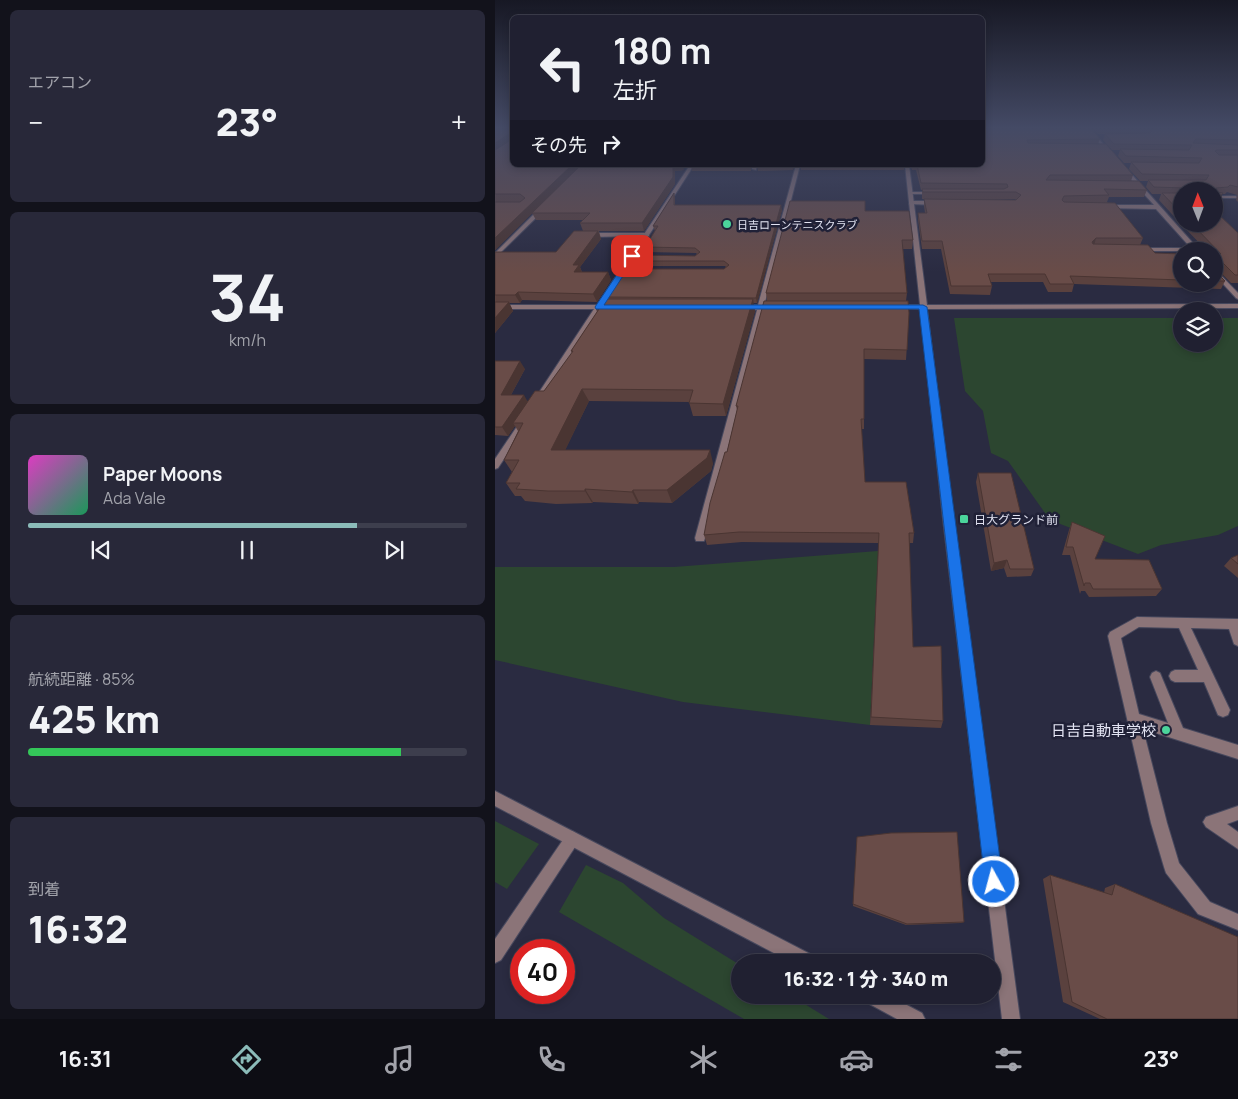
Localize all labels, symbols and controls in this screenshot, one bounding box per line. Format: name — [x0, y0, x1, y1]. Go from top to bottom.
text: 180 m — [613, 27, 711, 75]
icon: left — [530, 35, 595, 100]
text: エアコン — [28, 71, 92, 93]
text: 左折 — [613, 75, 657, 105]
text: 23° — [216, 95, 278, 147]
text: − — [28, 103, 43, 141]
text: + — [451, 103, 467, 141]
icon: right — [597, 130, 625, 158]
text: その先 — [530, 132, 587, 158]
north arrow — [1173, 182, 1223, 232]
map controls — [1173, 182, 1223, 352]
place label: 日吉ローンテニスクラブ — [737, 217, 857, 232]
marker: 日吉ローンテニスクラブ — [721, 218, 733, 230]
pin — [611, 235, 653, 277]
icon: arrive — [618, 242, 646, 270]
button: search — [1173, 242, 1223, 292]
text: 34 — [209, 252, 286, 341]
button: layers — [1173, 302, 1223, 352]
text: km/h — [229, 329, 266, 351]
text: Paper Moons — [103, 461, 222, 487]
text: Ada Vale — [103, 487, 166, 509]
place label: 日大グランド前 — [974, 511, 1058, 528]
marker: 日大グランド前 — [958, 513, 970, 525]
icon: previous — [87, 536, 115, 564]
icon: pause — [233, 536, 261, 564]
icon: next — [380, 536, 408, 564]
text: 航続距離 · 85% — [28, 668, 135, 690]
text: 425 km — [28, 692, 160, 744]
place label: 日吉自動車学校 — [1051, 720, 1156, 741]
marker: 日吉自動車学校 — [1160, 724, 1172, 736]
position arrow — [967, 855, 1019, 907]
text: 到着 — [28, 878, 60, 900]
text: 16:32 — [28, 902, 128, 954]
speed limit sign: 40 — [510, 939, 575, 1004]
text: 16:32 · 1 分 · 340 m — [784, 966, 948, 992]
icon: directions — [229, 1042, 264, 1077]
icon: music — [382, 1042, 417, 1077]
icon: phone — [534, 1042, 569, 1077]
icon: climate — [686, 1042, 721, 1077]
icon: car — [839, 1042, 874, 1077]
icon: filters — [991, 1042, 1026, 1077]
text: 16:31 — [59, 1044, 112, 1074]
text: 23° — [1143, 1044, 1179, 1074]

